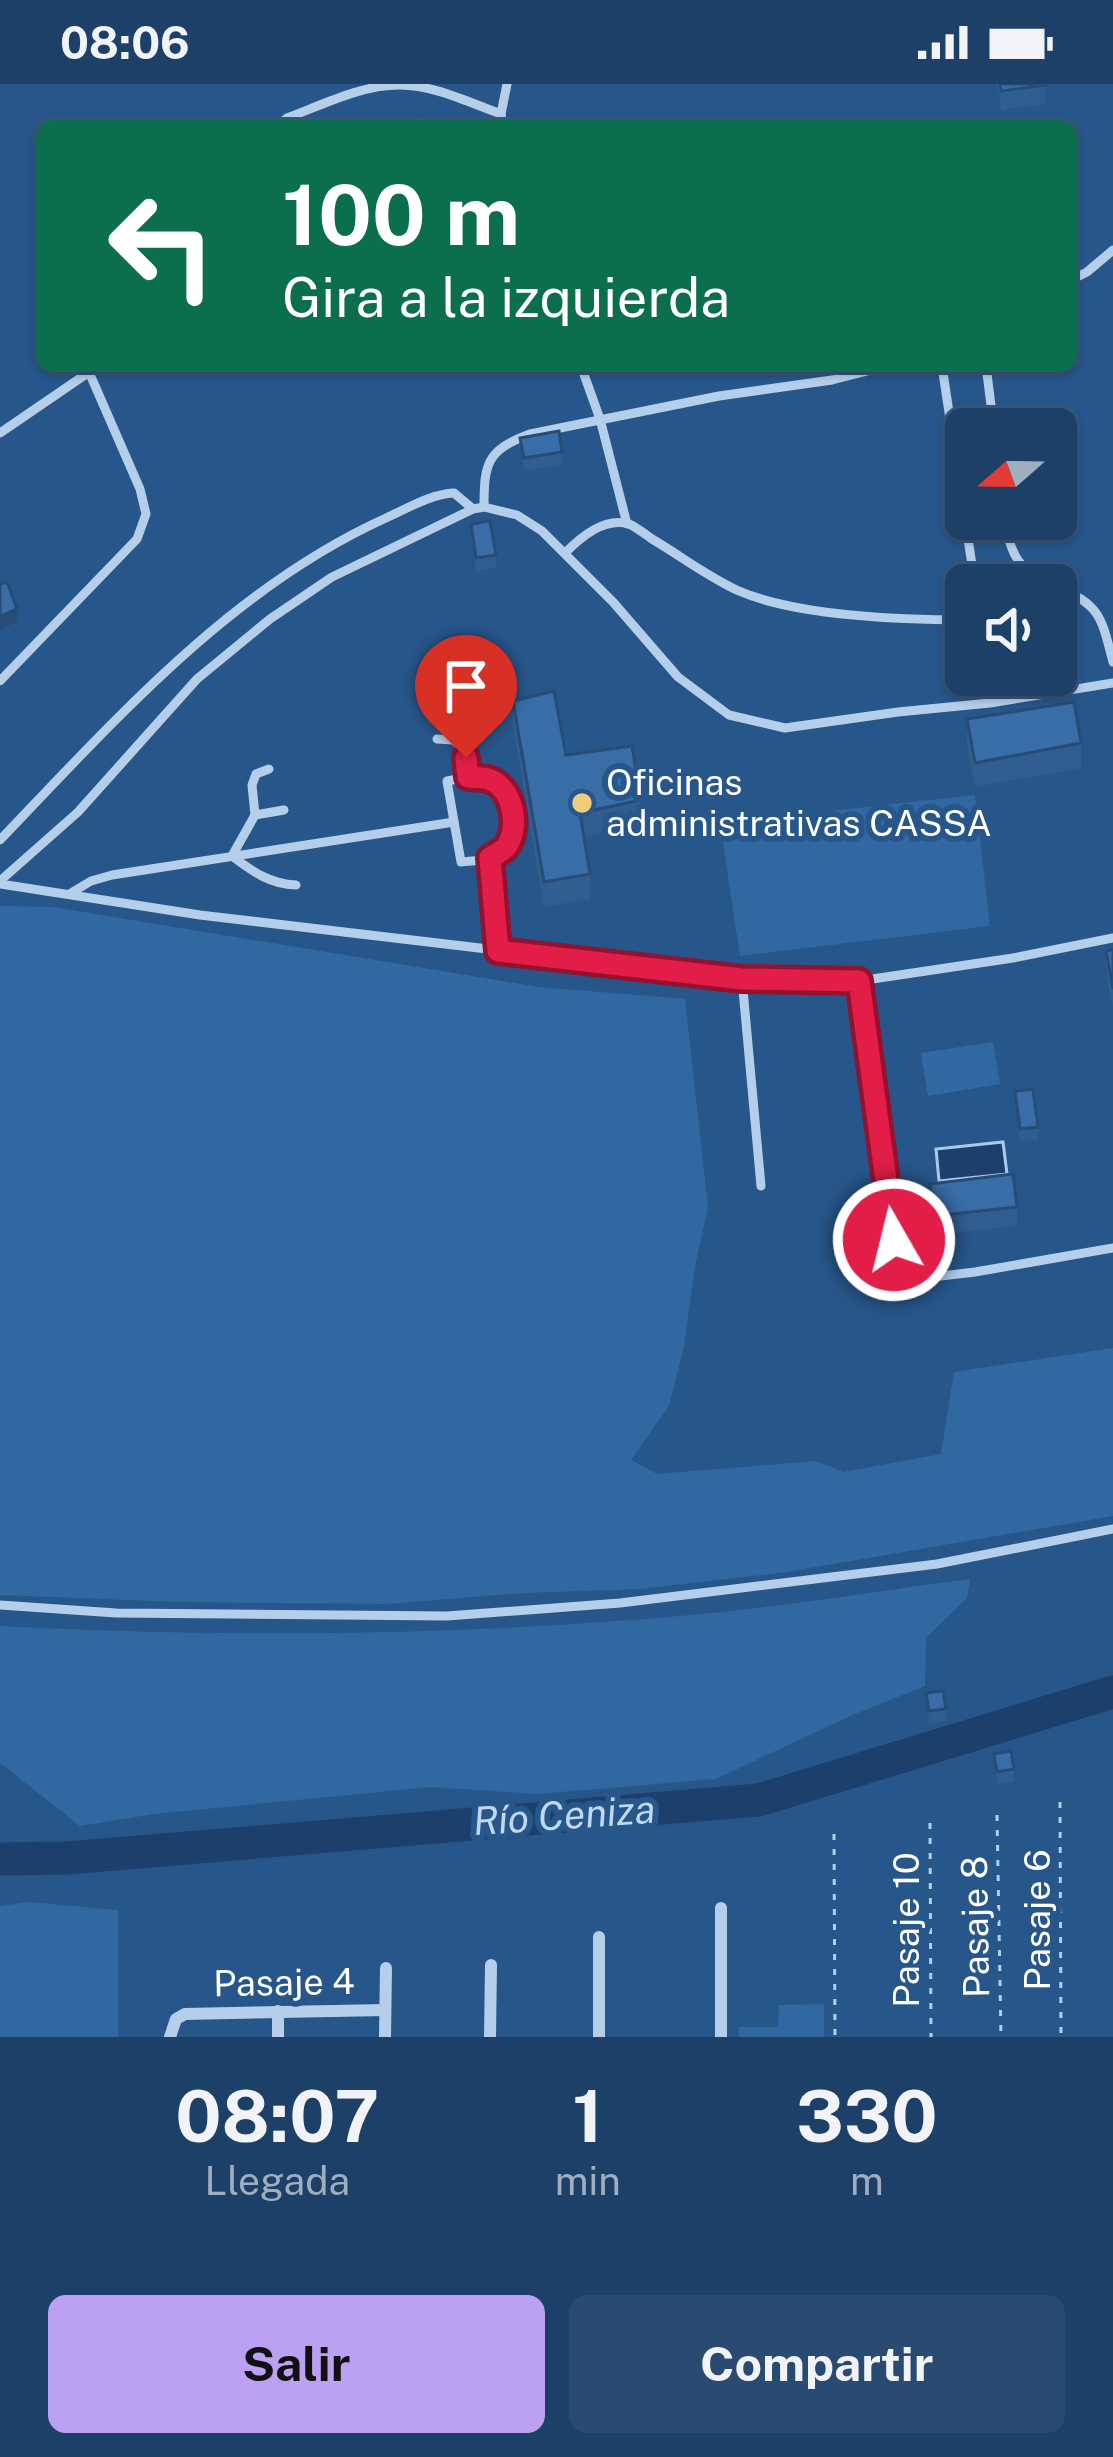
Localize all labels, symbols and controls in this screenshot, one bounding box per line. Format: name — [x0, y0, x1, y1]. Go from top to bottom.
text: 08:06 — [60, 16, 190, 69]
text: 100 m — [282, 165, 520, 264]
icon: left — [84, 168, 240, 324]
text: Gira a la izquierda — [282, 266, 730, 329]
north arrow — [945, 408, 1077, 540]
map controls — [945, 408, 1077, 696]
button: sound — [945, 564, 1077, 696]
pin — [415, 635, 517, 758]
icon: arrive — [433, 653, 499, 719]
place label: Oficinas administrativas CASSA — [606, 761, 992, 844]
marker: Oficinas administrativas CASSA — [569, 790, 595, 816]
position arrow — [831, 1177, 957, 1303]
water label: Río Ceniza — [471, 1786, 657, 1844]
street label: Pasaje 6 — [1016, 1849, 1058, 1991]
street label: Pasaje 10 — [885, 1852, 927, 2008]
street label: Pasaje 8 — [953, 1856, 997, 1998]
street label: Pasaje 4 — [213, 1960, 355, 2004]
text: 08:07 — [175, 2074, 379, 2158]
text: 1 — [572, 2074, 603, 2158]
text: 330 — [796, 2074, 938, 2158]
text: Llegada — [205, 2158, 350, 2204]
text: min — [555, 2158, 621, 2204]
text: m — [850, 2158, 884, 2204]
button: Salir — [48, 2295, 545, 2433]
button: Compartir — [569, 2295, 1065, 2433]

